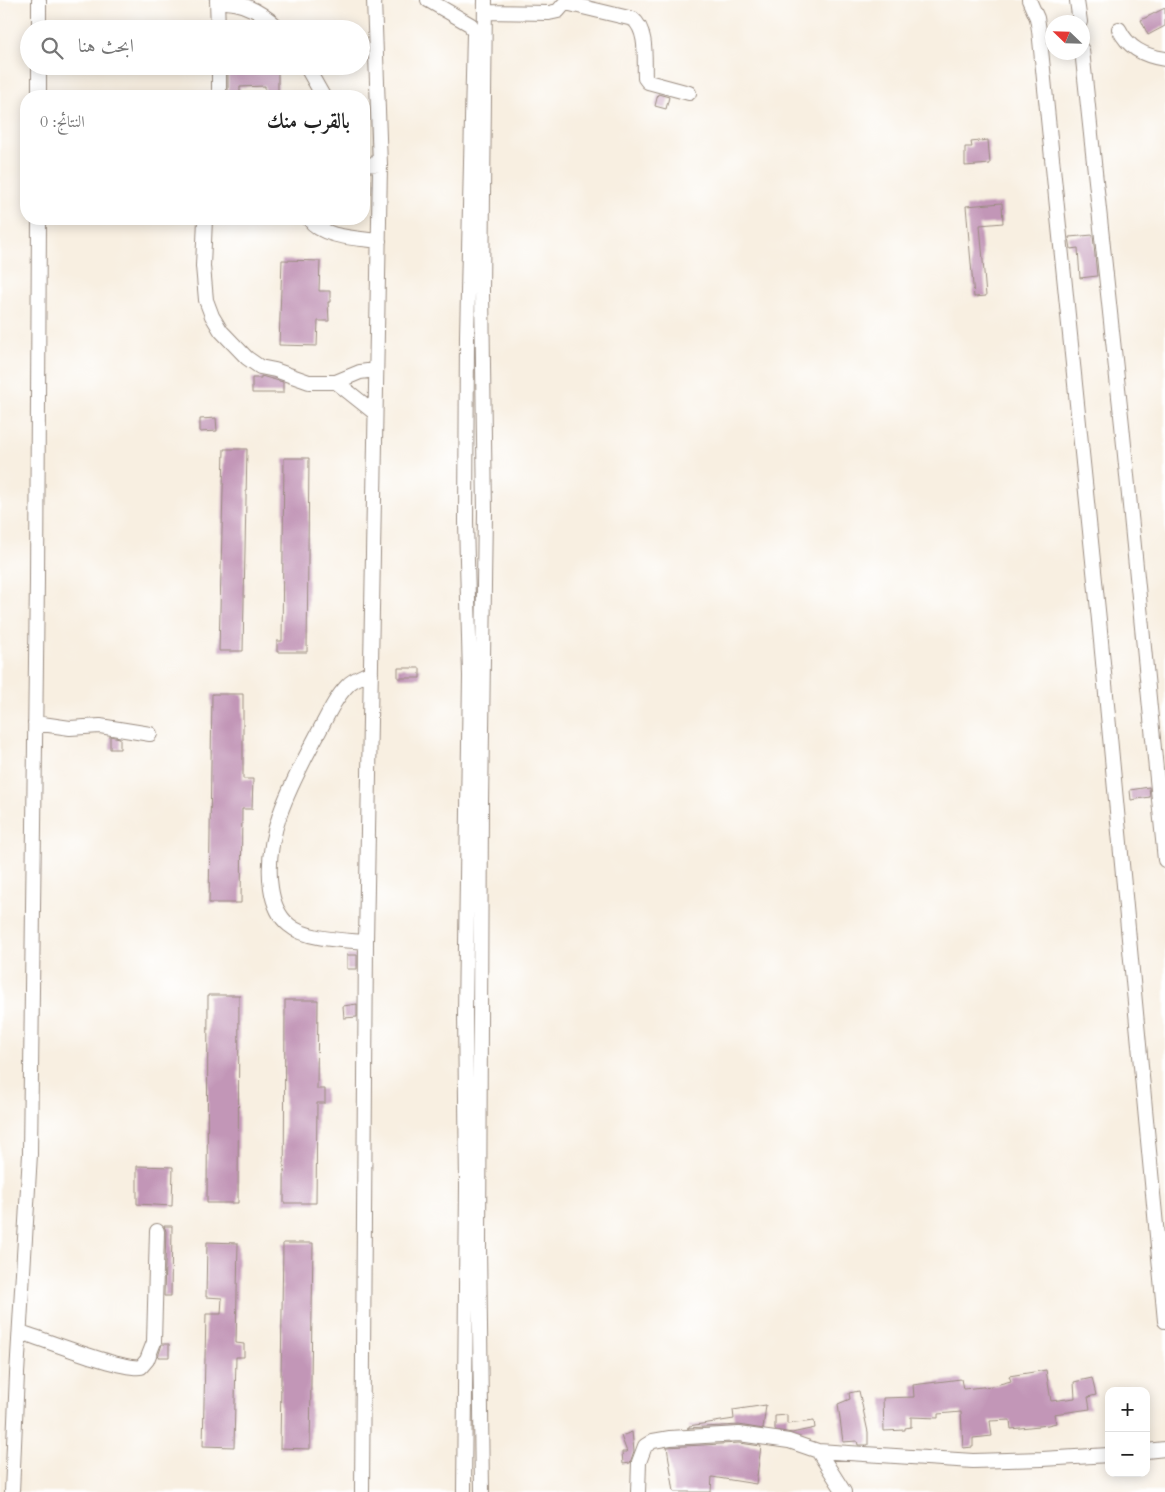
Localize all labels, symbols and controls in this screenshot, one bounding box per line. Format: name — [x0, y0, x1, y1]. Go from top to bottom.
north arrow — [1045, 15, 1090, 60]
search box — [20, 20, 370, 75]
text: ابحث هنا — [78, 33, 134, 59]
icon: search — [38, 34, 66, 62]
text: بالقرب منك — [267, 107, 350, 136]
text: النتائج: 0 — [40, 111, 85, 133]
map controls — [1105, 1387, 1150, 1477]
button: + — [1105, 1387, 1150, 1432]
button: − — [1105, 1432, 1150, 1477]

